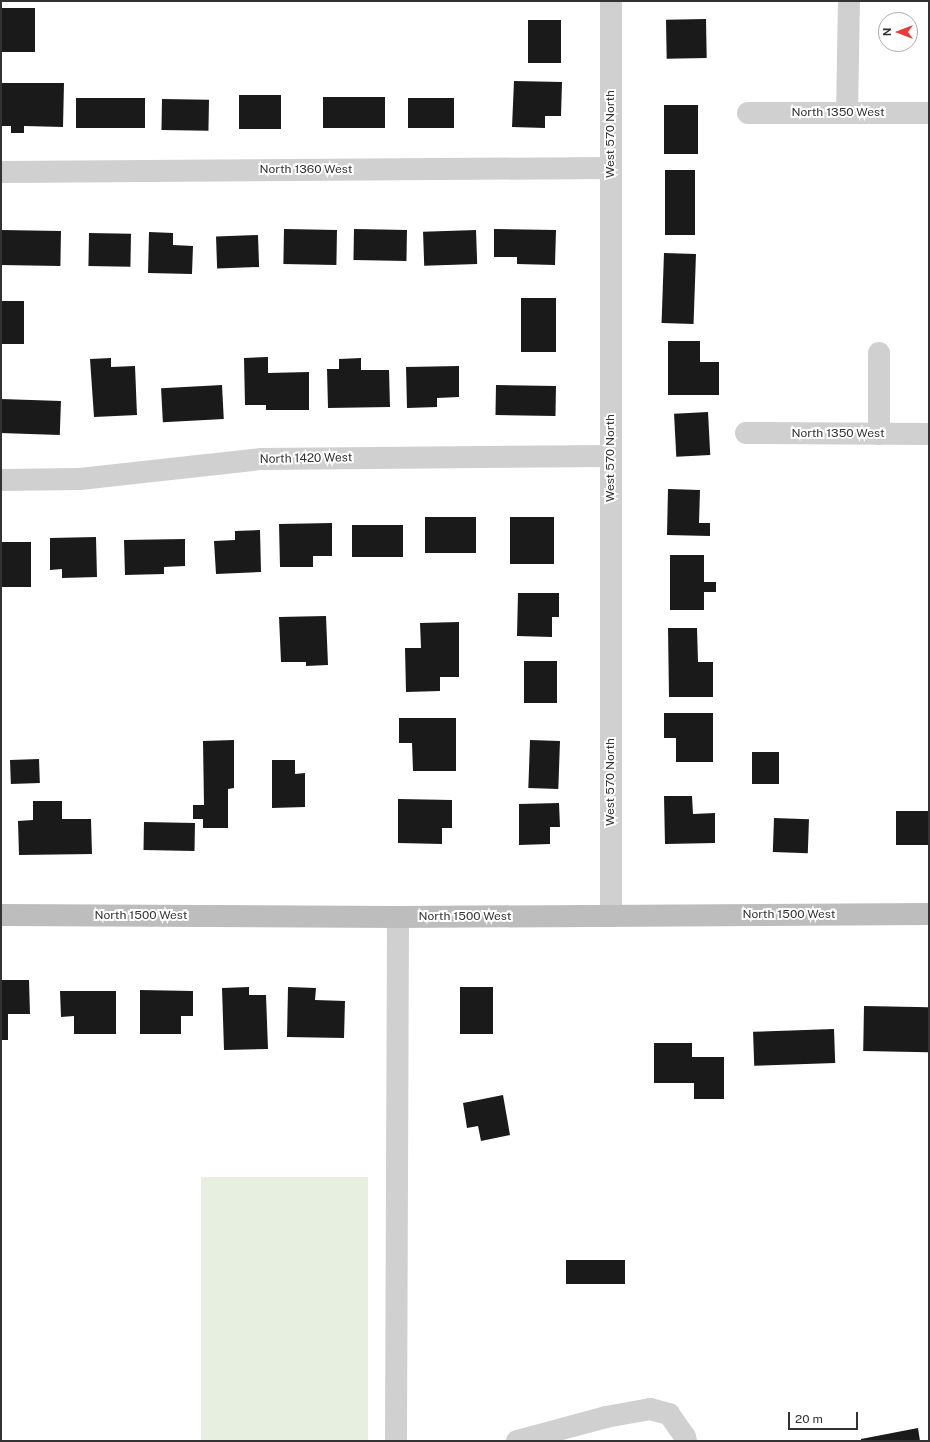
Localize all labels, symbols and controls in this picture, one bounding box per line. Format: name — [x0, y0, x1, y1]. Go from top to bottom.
north arrow — [878, 12, 918, 52]
text: N — [881, 28, 893, 36]
street label: West 570 North — [604, 90, 618, 178]
street label: North 1350 West — [791, 106, 885, 120]
street label: North 1360 West — [259, 163, 353, 177]
street label: West 570 North — [604, 414, 618, 502]
street label: North 1350 West — [791, 427, 885, 441]
street label: North 1420 West — [259, 451, 353, 467]
street label: West 570 North — [604, 738, 618, 826]
street label: North 1500 West — [742, 908, 836, 922]
street label: North 1500 West — [94, 909, 188, 923]
street label: North 1500 West — [418, 910, 512, 924]
scale bar — [790, 1404, 860, 1430]
text: 20 m — [795, 1412, 823, 1426]

